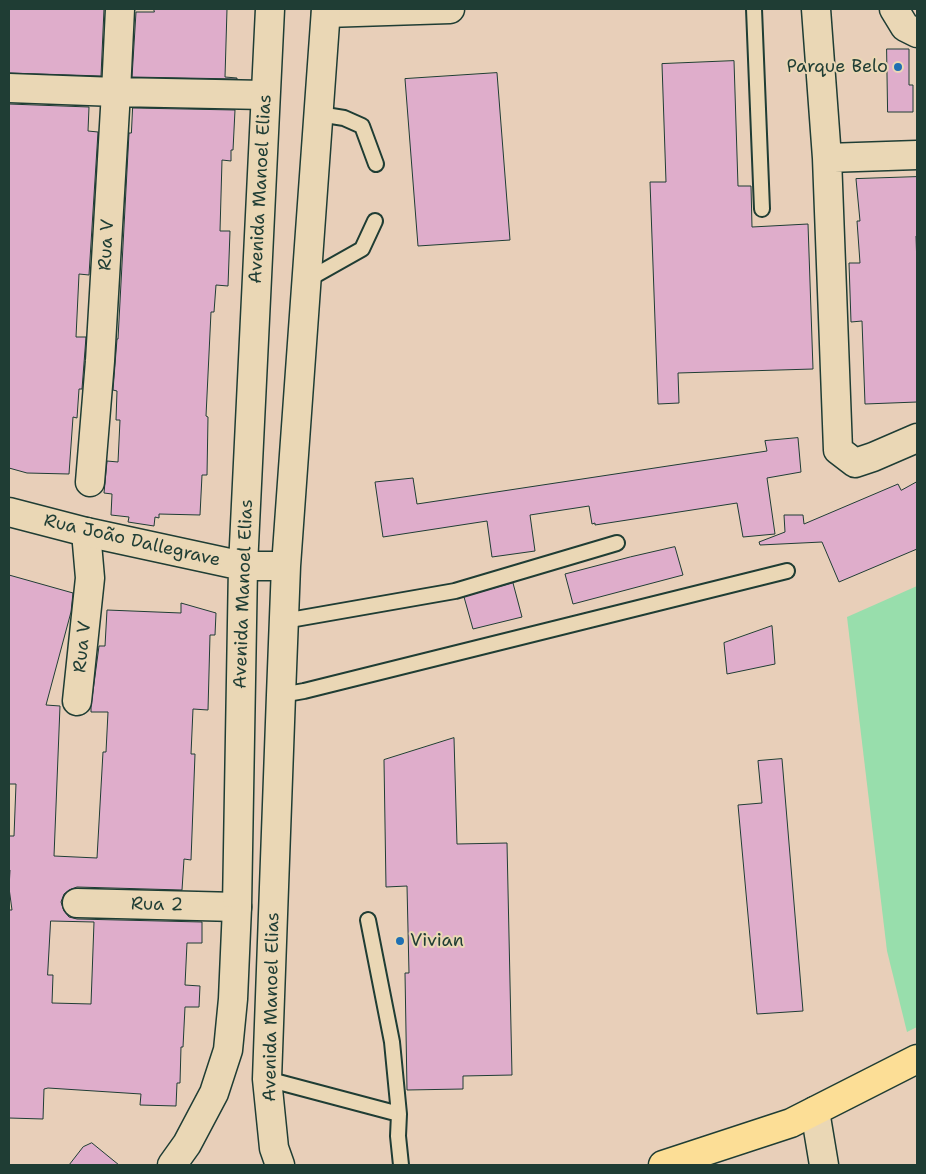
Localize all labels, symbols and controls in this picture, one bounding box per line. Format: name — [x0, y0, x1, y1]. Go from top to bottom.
place label: Parque Belo — [786, 56, 888, 78]
marker: Parque Belo — [892, 61, 904, 73]
street label: Avenida Manoel Elias — [245, 94, 277, 284]
street label: Rua V — [95, 219, 119, 271]
street label: Avenida Manoel Elias — [230, 499, 258, 689]
street label: Rua João Dallegrave — [42, 510, 222, 572]
street label: Rua V — [70, 620, 96, 674]
street label: Rua 2 — [131, 894, 183, 916]
street label: Avenida Manoel Elias — [260, 912, 284, 1102]
place label: Vivian — [410, 930, 464, 952]
marker: Vivian — [394, 935, 406, 947]

